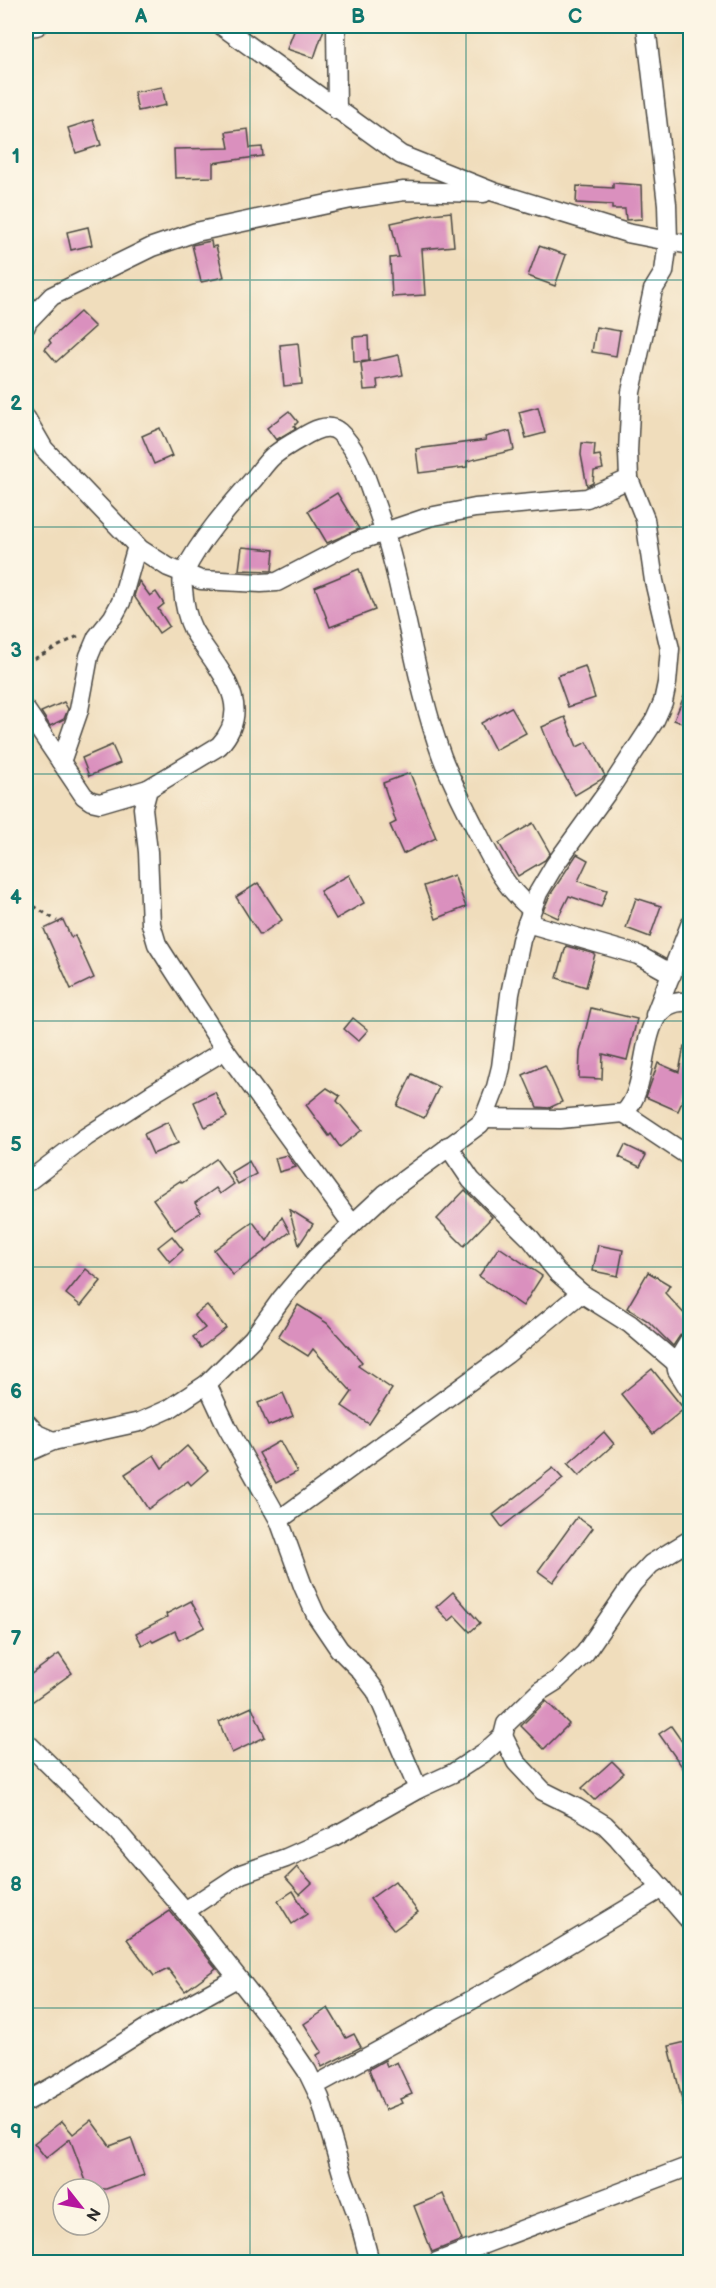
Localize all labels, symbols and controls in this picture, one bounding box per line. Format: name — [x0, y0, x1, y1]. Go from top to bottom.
text: A — [134, 5, 148, 29]
text: B — [351, 5, 365, 29]
text: C — [568, 5, 582, 29]
text: 1 — [12, 145, 20, 169]
text: 2 — [10, 392, 22, 416]
text: 3 — [10, 639, 22, 663]
text: 4 — [10, 886, 22, 910]
text: 5 — [10, 1133, 22, 1157]
text: 6 — [10, 1380, 22, 1404]
text: 7 — [10, 1627, 22, 1651]
text: 8 — [10, 1873, 22, 1897]
text: 9 — [10, 2120, 22, 2144]
north arrow — [51, 2177, 111, 2237]
text: N — [81, 2204, 104, 2224]

